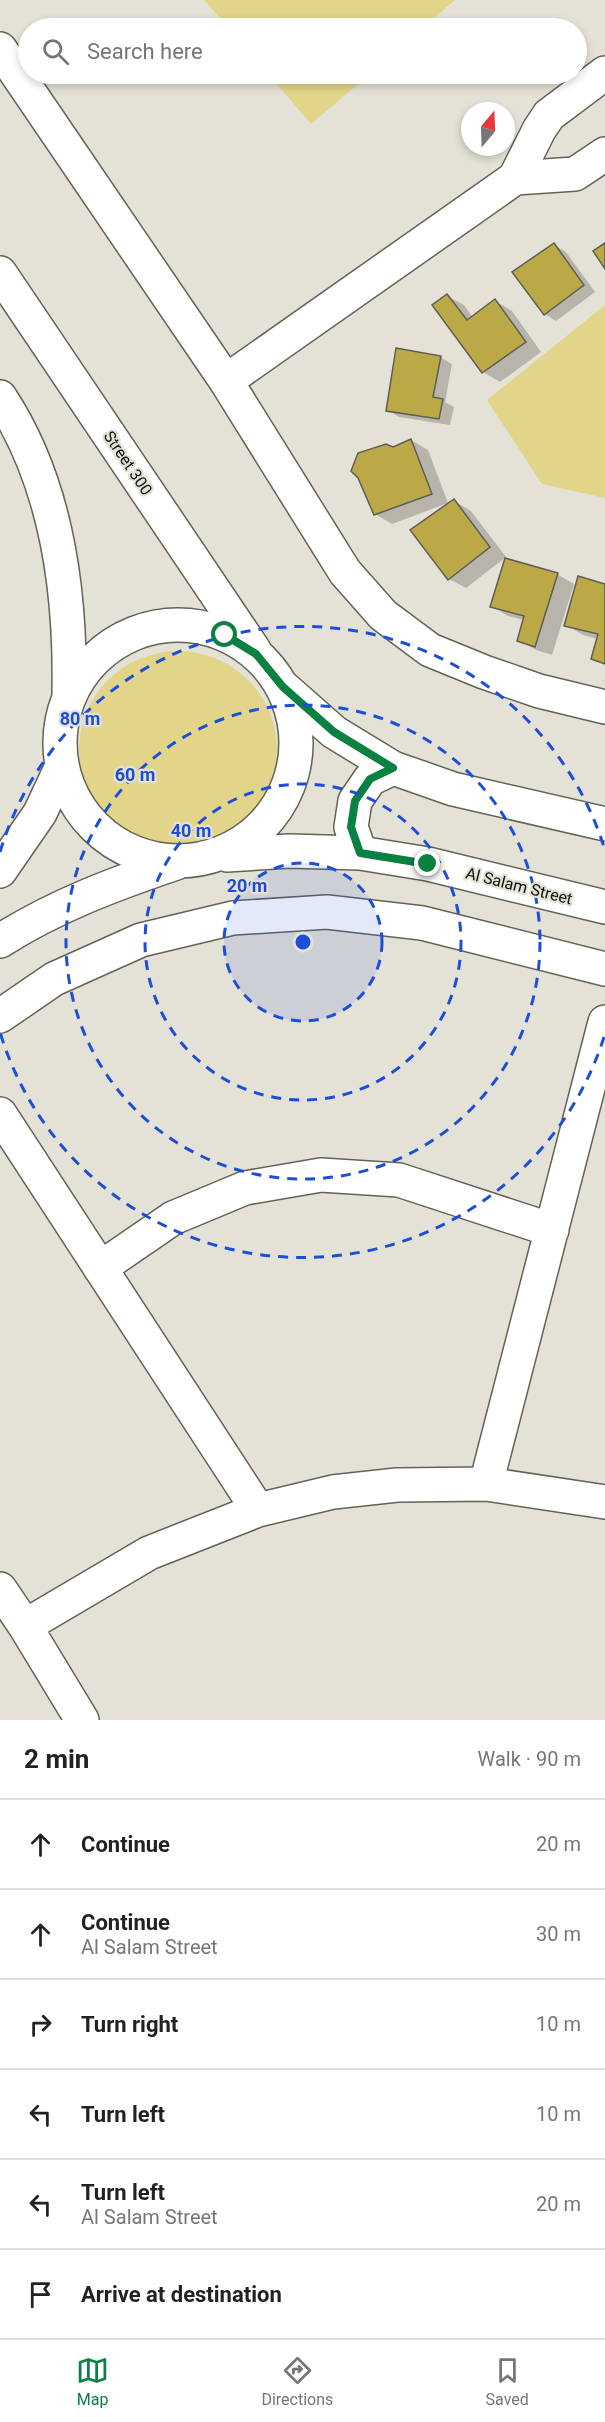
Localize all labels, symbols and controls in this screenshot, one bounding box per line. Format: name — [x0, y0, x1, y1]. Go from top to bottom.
search box — [18, 18, 587, 84]
icon: search — [39, 35, 72, 68]
text: Search here — [87, 39, 203, 64]
north arrow — [461, 102, 515, 156]
street label: Street 300 — [100, 427, 156, 499]
route start — [211, 621, 237, 647]
text: 80 m — [60, 708, 100, 729]
text: 60 m — [115, 764, 155, 785]
text: 40 m — [171, 820, 211, 841]
route end — [414, 850, 440, 876]
street label: Al Salam Street — [464, 864, 574, 908]
text: 20 m — [227, 875, 267, 896]
centre of rings — [293, 932, 313, 952]
text: 2 min — [24, 1744, 89, 1774]
text: Walk · 90 m — [478, 1747, 581, 1771]
icon: ahead — [24, 1828, 57, 1861]
text: Continue — [81, 1832, 170, 1857]
text: 20 m — [536, 1832, 581, 1856]
text: Continue — [81, 1910, 170, 1935]
icon: ahead — [24, 1918, 57, 1951]
text: 30 m — [536, 1922, 581, 1946]
text: Al Salam Street — [81, 1935, 218, 1959]
icon: right — [24, 2008, 57, 2041]
text: Turn right — [81, 2012, 178, 2037]
text: 10 m — [536, 2012, 581, 2036]
icon: left — [24, 2098, 57, 2131]
text: Turn left — [81, 2102, 165, 2127]
text: 10 m — [536, 2102, 581, 2126]
text: Turn left — [81, 2180, 165, 2205]
icon: left — [24, 2188, 57, 2221]
text: 20 m — [536, 2192, 581, 2216]
text: Al Salam Street — [81, 2205, 218, 2229]
icon: arrive — [24, 2278, 57, 2311]
text: Arrive at destination — [81, 2282, 282, 2307]
tab: Map — [76, 2354, 109, 2409]
tab: Directions — [261, 2354, 333, 2409]
tab: Saved — [486, 2354, 529, 2409]

